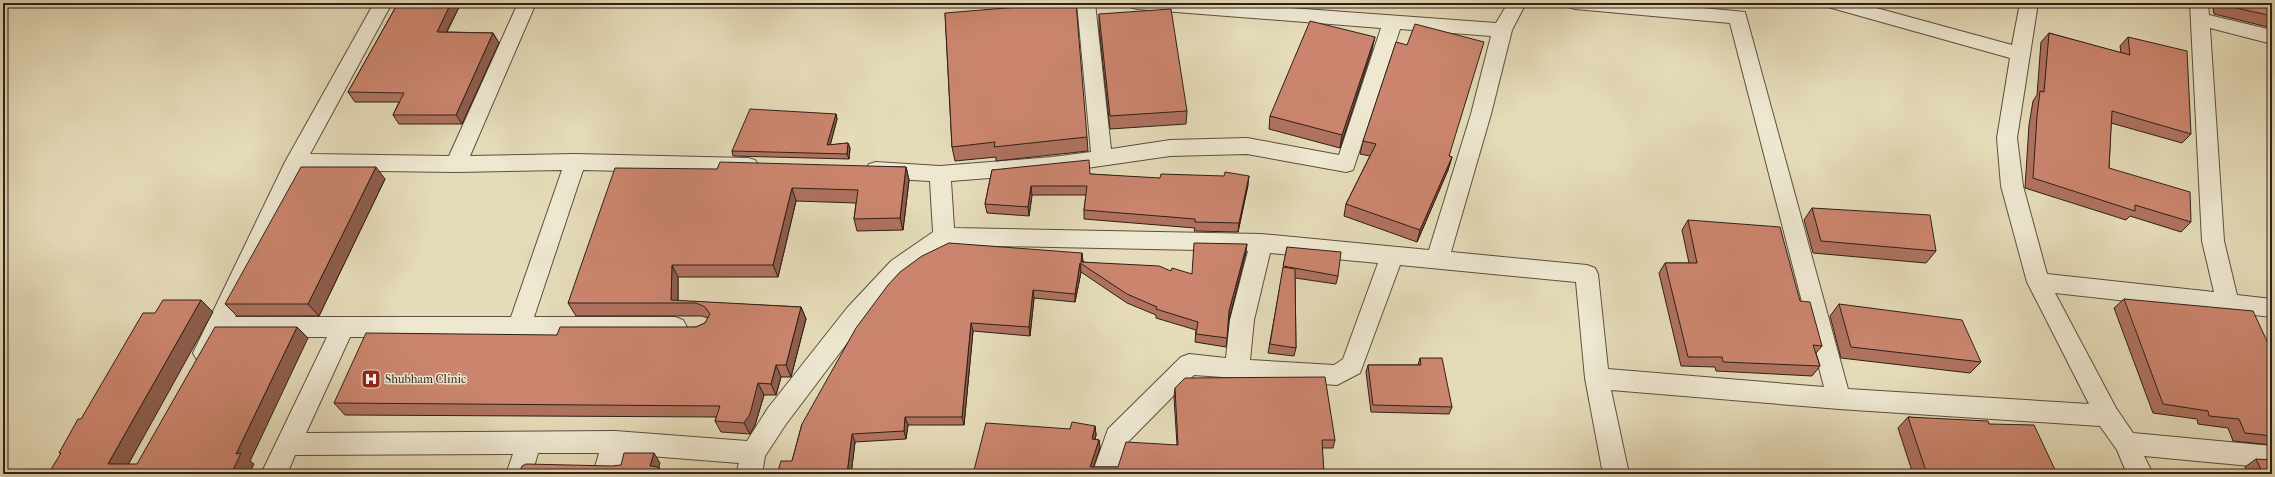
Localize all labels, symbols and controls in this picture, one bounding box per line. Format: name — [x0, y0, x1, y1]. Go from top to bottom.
hospital icon: Shubham Clinic — [360, 368, 382, 390]
place label: Shubham Clinic — [385, 372, 466, 386]

